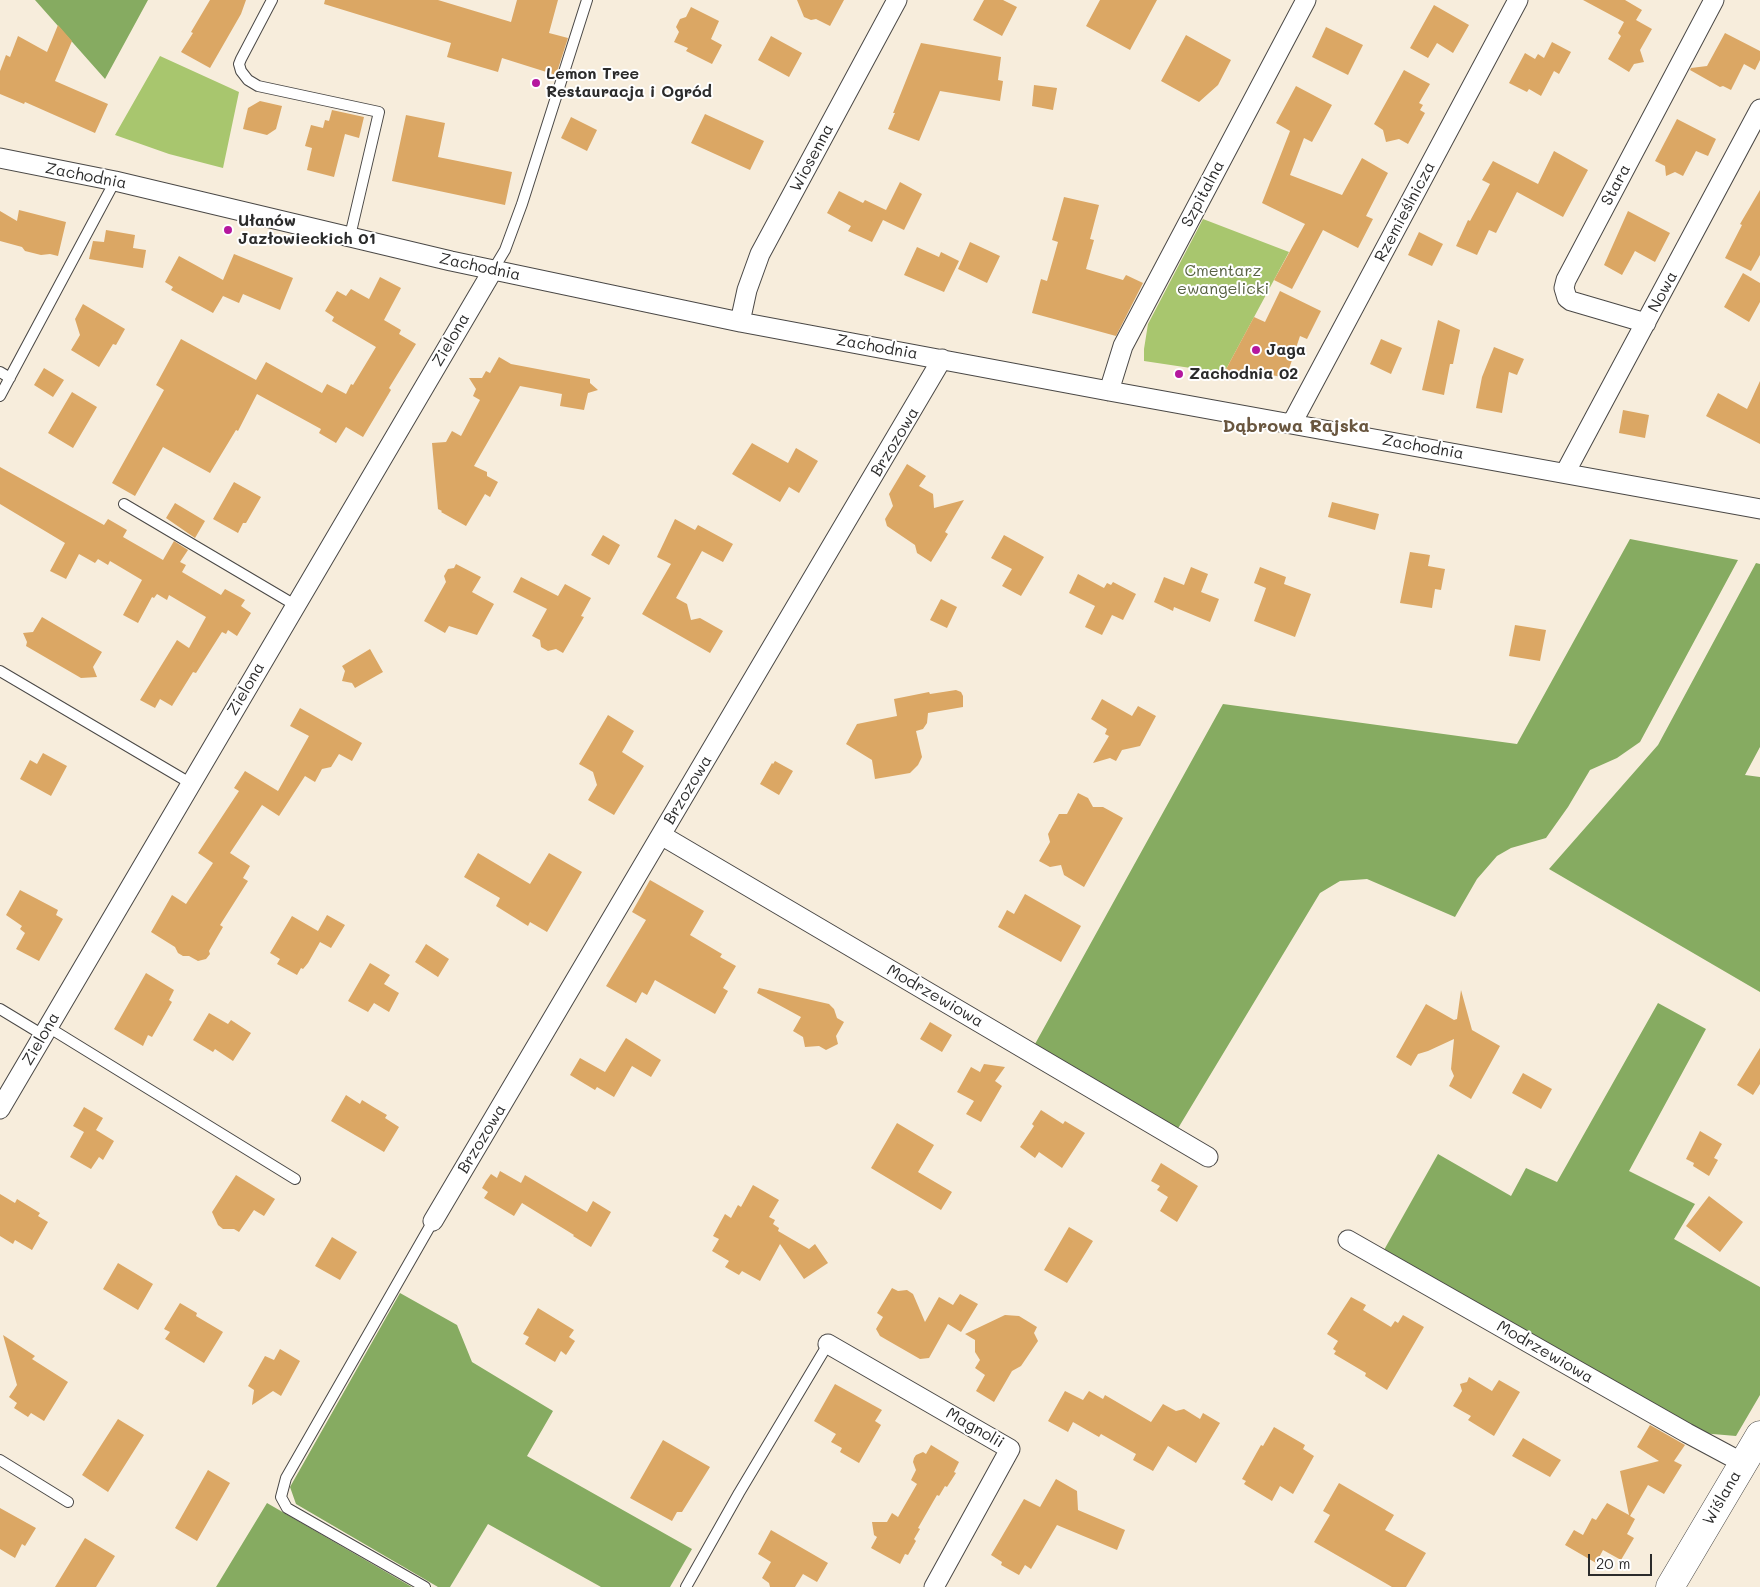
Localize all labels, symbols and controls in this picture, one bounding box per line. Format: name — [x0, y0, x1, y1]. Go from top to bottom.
place label: Lemon Tree Restauracja i Ogród — [546, 64, 712, 102]
marker: Lemon Tree Restauracja i Ogród — [530, 77, 542, 89]
street label: Wiosenna — [786, 121, 838, 195]
street label: Szpitalna — [1177, 157, 1229, 231]
street label: Zachodnia — [44, 159, 128, 193]
street label: Rzemieślnicza — [1371, 159, 1439, 265]
street label: Stara — [1597, 161, 1635, 209]
place label: Ułanów Jazłowieckich 01 — [238, 211, 376, 249]
marker: Ułanów Jazłowieckich 01 — [222, 224, 234, 236]
street label: Zachodnia — [438, 249, 522, 285]
park label: Cmentarz ewangelicki — [1177, 261, 1269, 299]
street label: Nowa — [1644, 268, 1682, 316]
street label: Zielona — [428, 310, 474, 370]
street label: Zachodnia — [835, 330, 919, 364]
place label: Jaga — [1266, 340, 1306, 360]
marker: Jaga — [1250, 344, 1262, 356]
place label: Zachodnia 02 — [1189, 364, 1298, 384]
marker: Zachodnia 02 — [1173, 368, 1185, 380]
street label: Brzozowa — [867, 404, 923, 480]
district label: Dąbrowa Rajska — [1222, 415, 1370, 437]
street label: Zachodnia — [1381, 430, 1465, 464]
street label: Zielona — [223, 659, 269, 719]
street label: Brzozowa — [660, 752, 716, 828]
street label: Modrzewiowa — [883, 961, 987, 1031]
street label: Zielona — [18, 1009, 64, 1069]
street label: Brzozowa — [454, 1101, 510, 1177]
street label: Modrzewiowa — [1493, 1317, 1597, 1387]
street label: Magnolii — [942, 1404, 1008, 1452]
street label: Wiślana — [1699, 1467, 1745, 1529]
scale bar — [1590, 1544, 1654, 1576]
text: 20 m — [1596, 1553, 1630, 1573]

